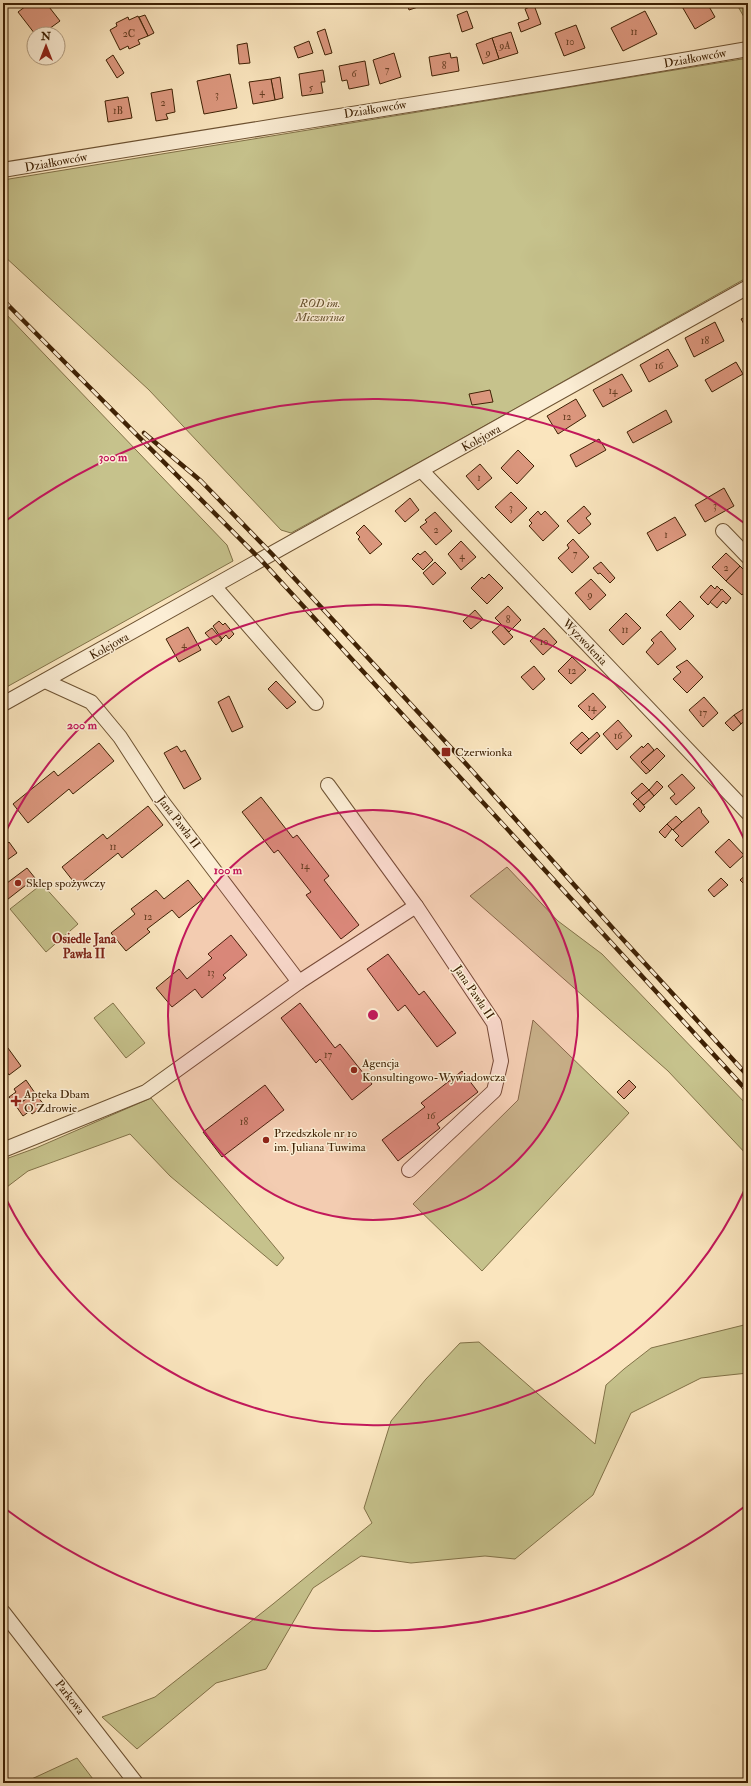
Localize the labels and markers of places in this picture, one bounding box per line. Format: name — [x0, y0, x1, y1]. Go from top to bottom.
place label: Czerwionka — [455, 745, 513, 760]
marker: Czerwionka — [440, 746, 452, 758]
place label: Sklep spożywczy — [26, 876, 106, 891]
marker: Sklep spożywczy — [13, 878, 23, 888]
centre of rings — [366, 1008, 380, 1022]
place label: Agencja Konsultingowo-Wywiadowcza — [361, 1056, 507, 1085]
marker: Agencja Konsultingowo-Wywiadowcza — [349, 1065, 359, 1075]
place label: Apteka Dbam O Zdrowie — [23, 1087, 90, 1116]
marker: Apteka Dbam O Zdrowie — [11, 1096, 21, 1106]
place label: Przedszkole nr 10 im. Juliana Tuwima — [274, 1126, 367, 1155]
marker: Przedszkole nr 10 im. Juliana Tuwima — [261, 1135, 271, 1145]

